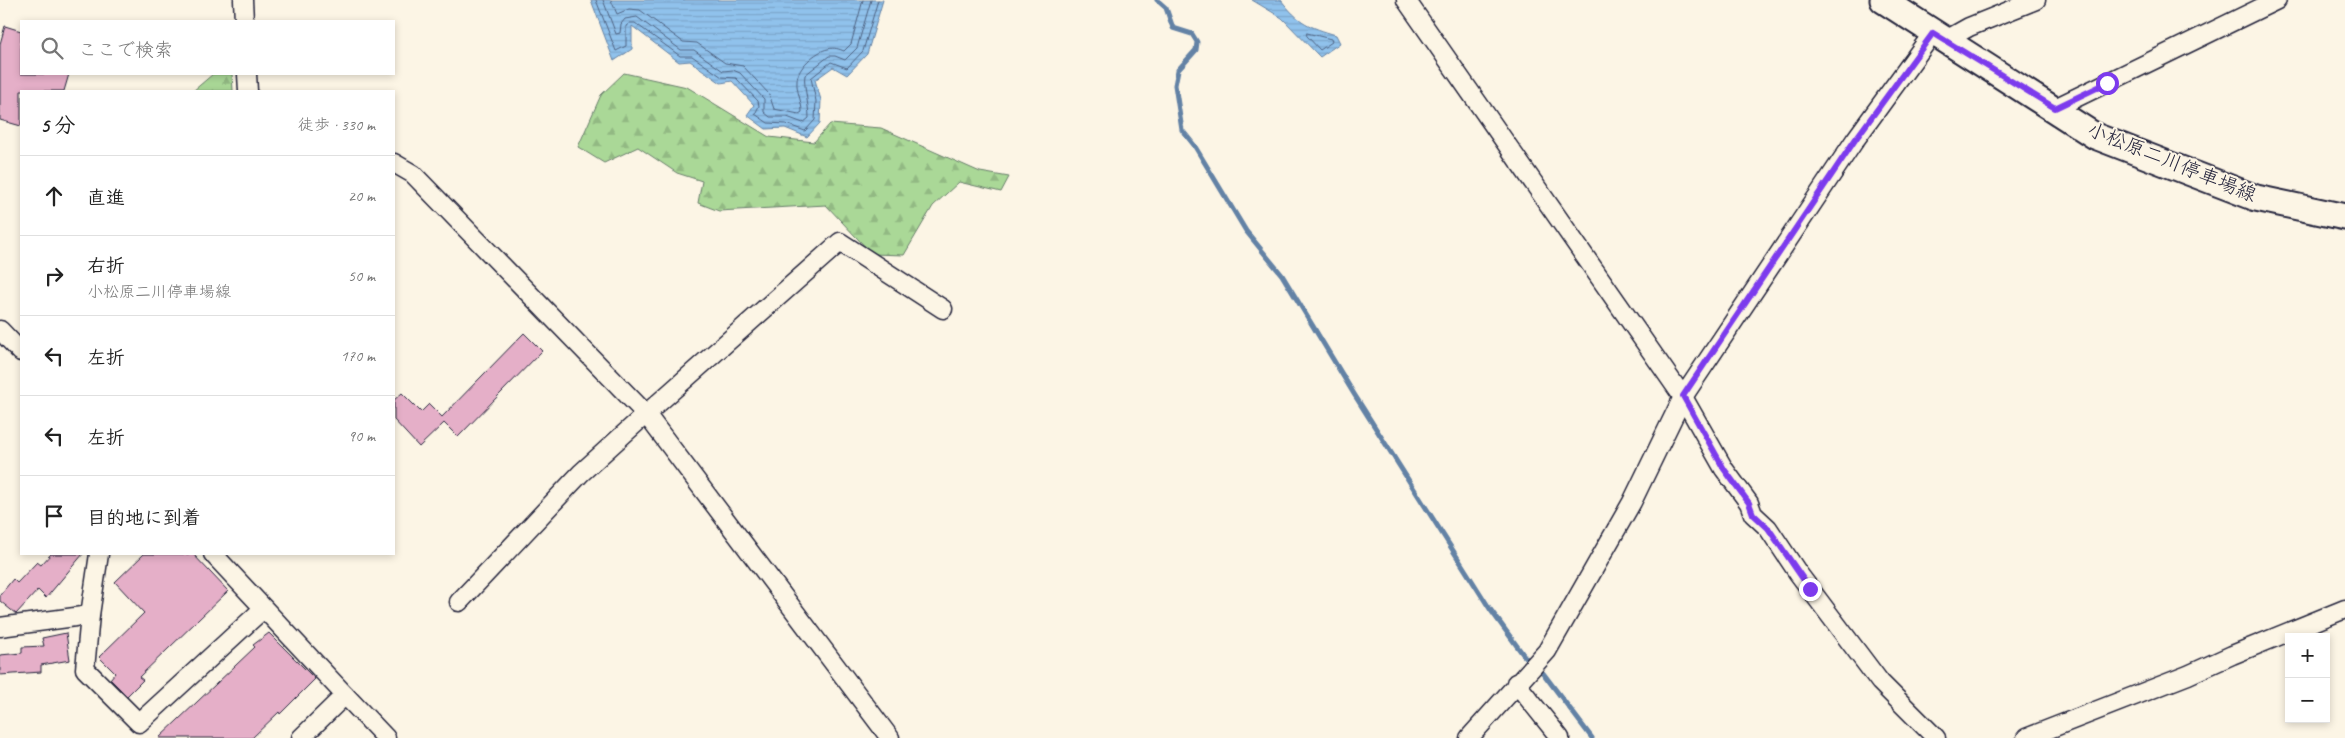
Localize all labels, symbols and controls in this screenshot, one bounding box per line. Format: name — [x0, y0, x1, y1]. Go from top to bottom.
search box — [20, 20, 395, 75]
icon: search — [38, 34, 66, 62]
text: ここで検索 — [78, 38, 173, 62]
route start — [2096, 72, 2119, 95]
text: 5 分 — [40, 112, 75, 138]
text: 徒歩 · 330 m — [298, 115, 375, 135]
street label: 小松原二川停車場線 — [2084, 117, 2260, 207]
icon: ahead — [40, 182, 68, 210]
text: 直進 — [87, 186, 125, 210]
text: 20 m — [348, 186, 375, 206]
text: 右折 — [87, 254, 125, 278]
icon: right — [40, 262, 68, 290]
text: 50 m — [348, 266, 375, 286]
text: 小松原二川停車場線 — [87, 282, 231, 302]
icon: left — [40, 342, 68, 370]
text: 左折 — [87, 346, 125, 370]
text: 170 m — [341, 346, 375, 366]
icon: left — [40, 422, 68, 450]
text: 左折 — [87, 426, 125, 450]
text: 90 m — [348, 426, 375, 446]
icon: arrive — [40, 502, 68, 530]
text: 目的地に到着 — [87, 506, 201, 530]
route end — [1799, 578, 1822, 601]
map controls — [2285, 633, 2330, 723]
button: + — [2285, 633, 2330, 678]
button: − — [2285, 678, 2330, 723]

